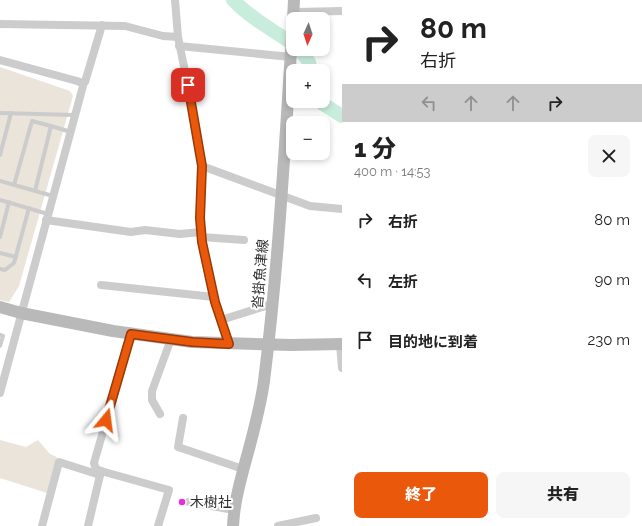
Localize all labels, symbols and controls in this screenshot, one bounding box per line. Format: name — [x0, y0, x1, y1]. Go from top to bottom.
north arrow — [286, 12, 330, 56]
map controls — [286, 12, 330, 160]
text: 80 m — [420, 12, 487, 45]
icon: right — [354, 16, 406, 68]
text: 右折 — [420, 50, 456, 71]
button: + — [286, 64, 330, 108]
pin — [171, 68, 205, 102]
icon: arrive — [177, 74, 199, 96]
icon: left — [418, 92, 440, 114]
icon: ahead — [460, 92, 482, 114]
icon: ahead — [502, 92, 524, 114]
icon: right — [544, 92, 566, 114]
button: − — [286, 116, 330, 160]
text: 1 分 — [354, 134, 396, 163]
button: close — [588, 135, 630, 177]
text: 400 m · 14:53 — [354, 164, 431, 179]
icon: right — [354, 209, 376, 231]
text: 80 m — [594, 211, 630, 229]
text: 右折 — [388, 213, 418, 231]
street label: 沓掛魚津線 — [249, 238, 271, 310]
icon: left — [354, 269, 376, 291]
text: 90 m — [594, 271, 630, 289]
text: 左折 — [388, 273, 418, 291]
icon: arrive — [354, 329, 376, 351]
text: 230 m — [587, 331, 630, 349]
text: 目的地に到着 — [388, 333, 478, 351]
position arrow — [85, 399, 127, 441]
button: 終了 — [354, 472, 488, 518]
button: 共有 — [496, 472, 630, 518]
place label: 木樹社 — [190, 494, 232, 510]
marker: 木樹社 — [177, 497, 187, 507]

